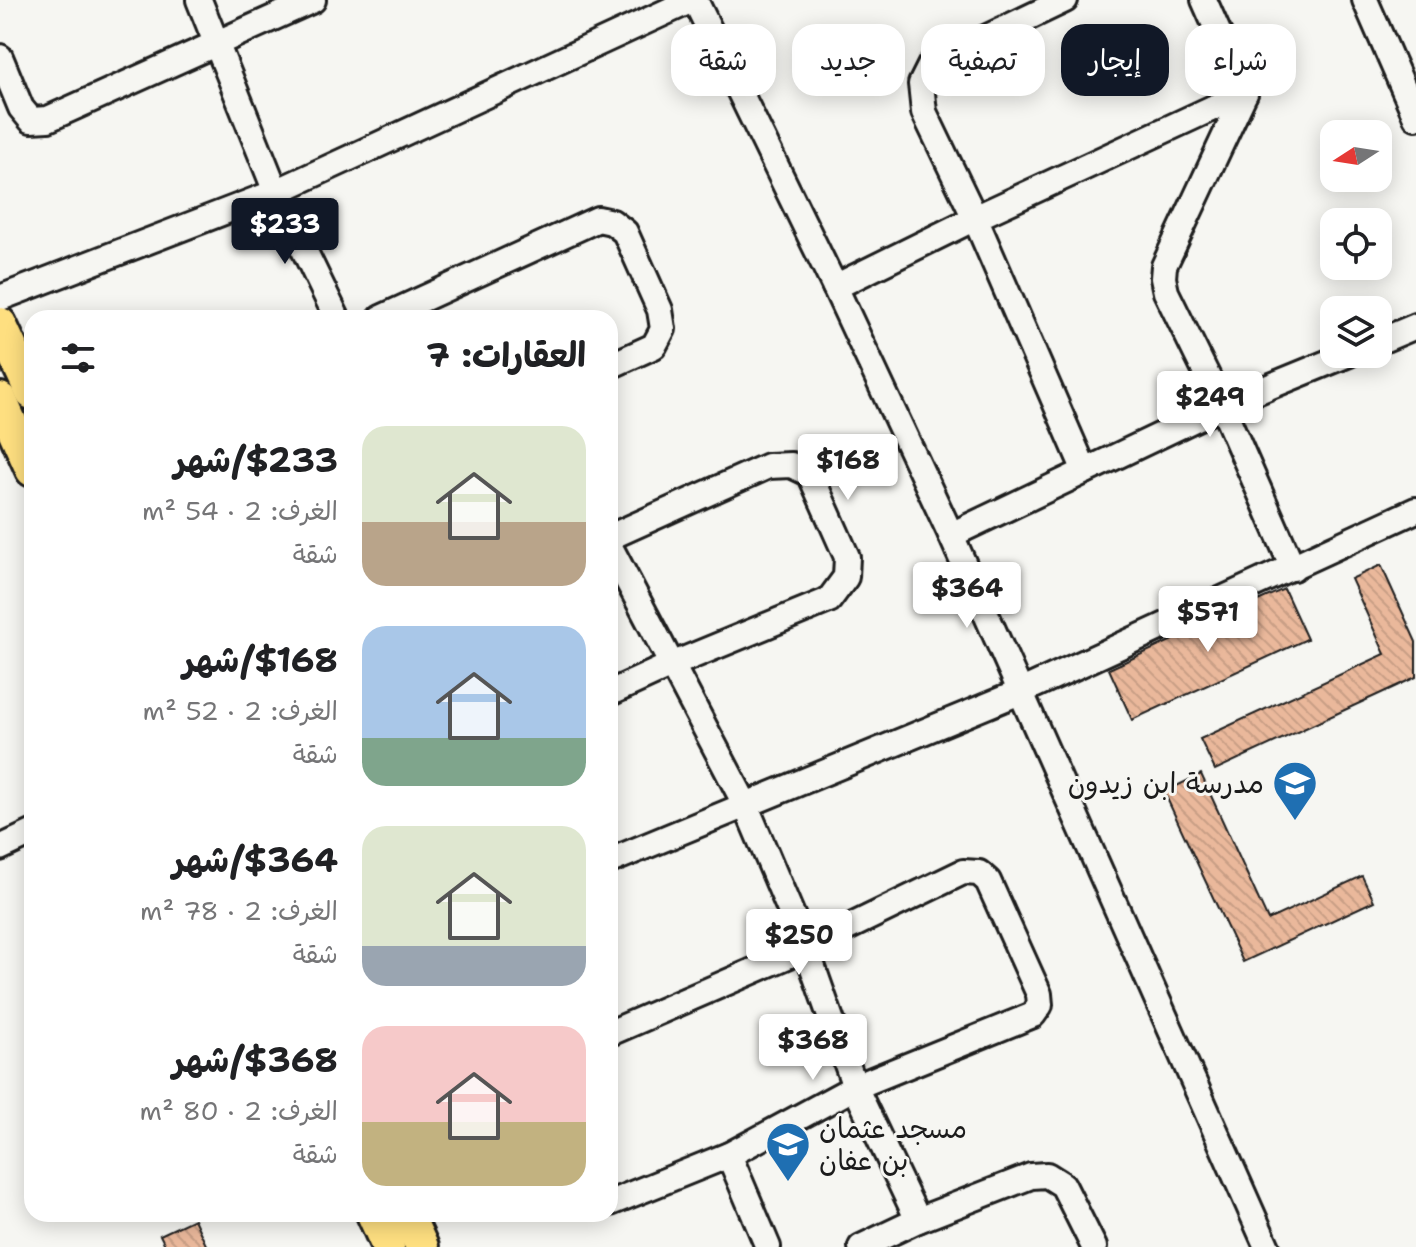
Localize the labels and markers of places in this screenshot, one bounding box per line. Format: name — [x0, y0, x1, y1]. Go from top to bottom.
pin: $233 — [238, 198, 332, 266]
pin: $249 — [1163, 371, 1257, 439]
pin: $168 — [801, 434, 895, 502]
pin: $364 — [920, 562, 1014, 630]
pin: $571 — [1161, 586, 1255, 654]
school or university icon: مدرسة ابن زيدون — [1271, 759, 1319, 822]
place label: مدرسة ابن زيدون — [1068, 764, 1264, 802]
pin: $250 — [752, 909, 846, 977]
pin: $368 — [766, 1014, 860, 1082]
place label: مسجد عثمان بن عفان — [819, 1109, 967, 1179]
school or university icon: مسجد عثمان بن عفان — [764, 1120, 812, 1183]

